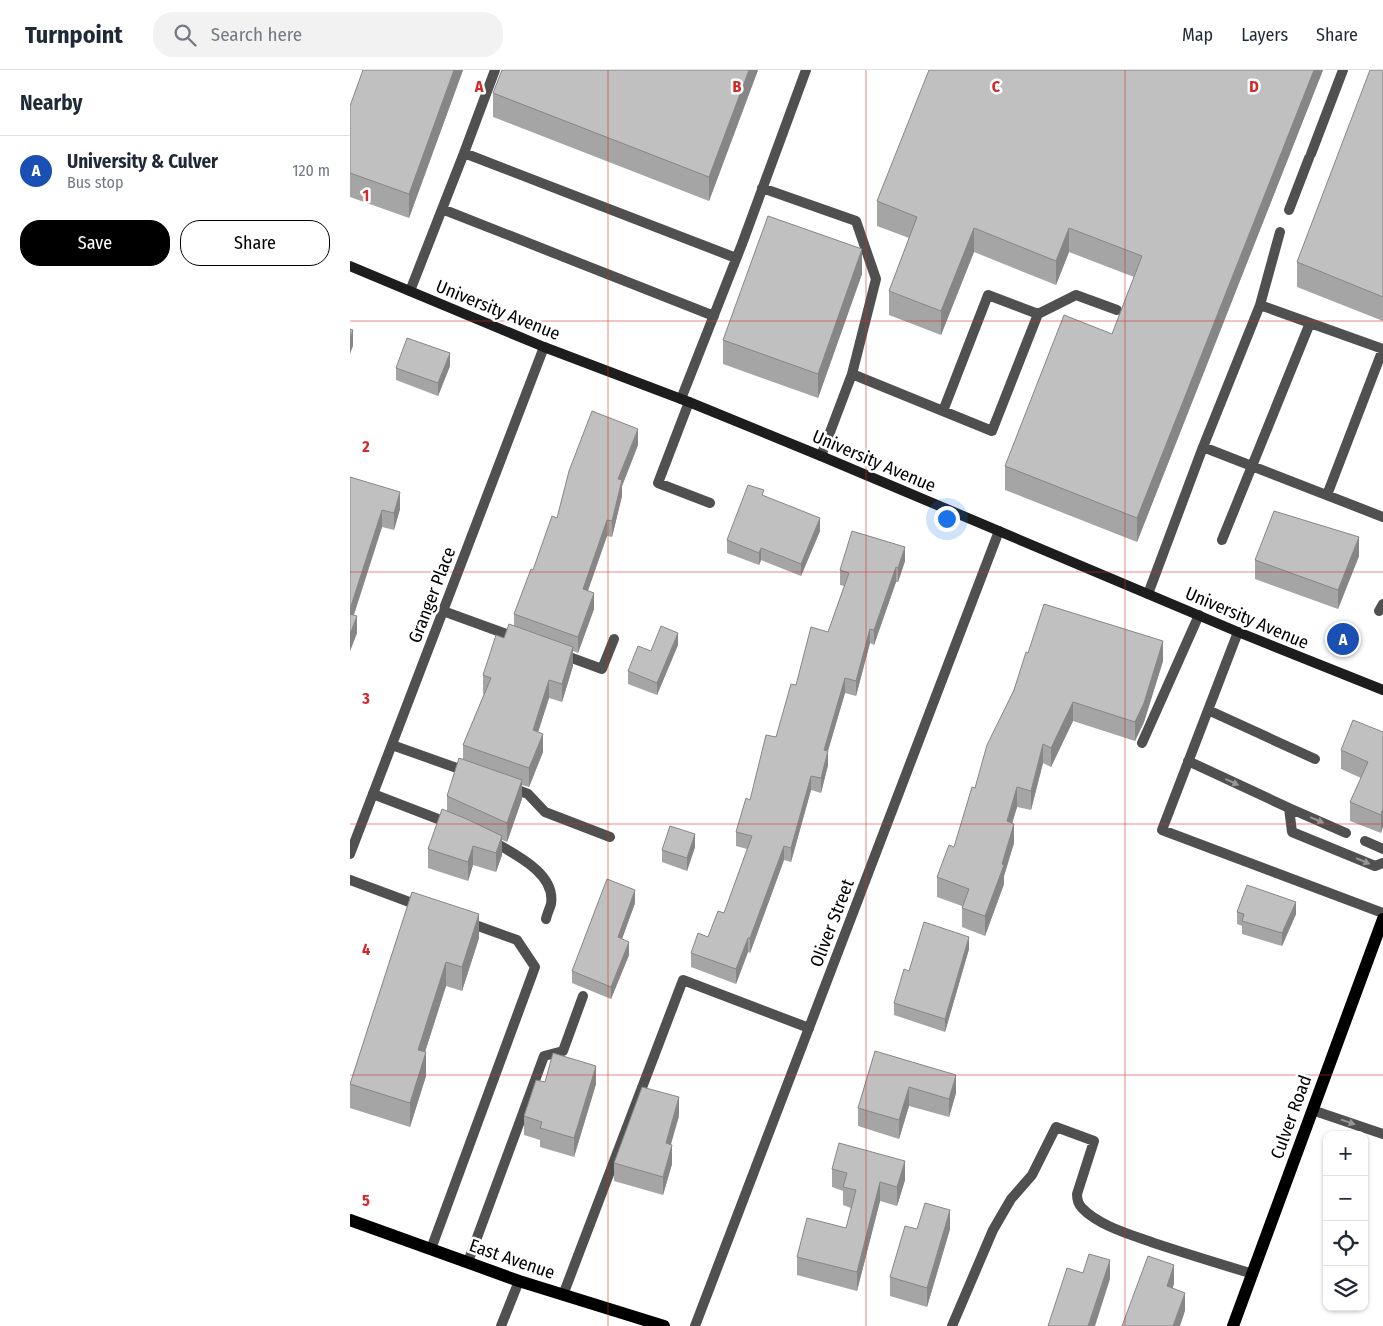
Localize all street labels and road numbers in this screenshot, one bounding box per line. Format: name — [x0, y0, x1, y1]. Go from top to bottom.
street label: University Avenue — [433, 275, 563, 345]
street label: University Avenue — [809, 425, 939, 497]
street label: Granger Place — [404, 544, 460, 646]
street label: University Avenue — [1182, 582, 1312, 654]
street label: Oliver Street — [805, 876, 859, 970]
street label: Culver Road — [1266, 1072, 1316, 1162]
street label: East Avenue — [466, 1234, 558, 1284]

